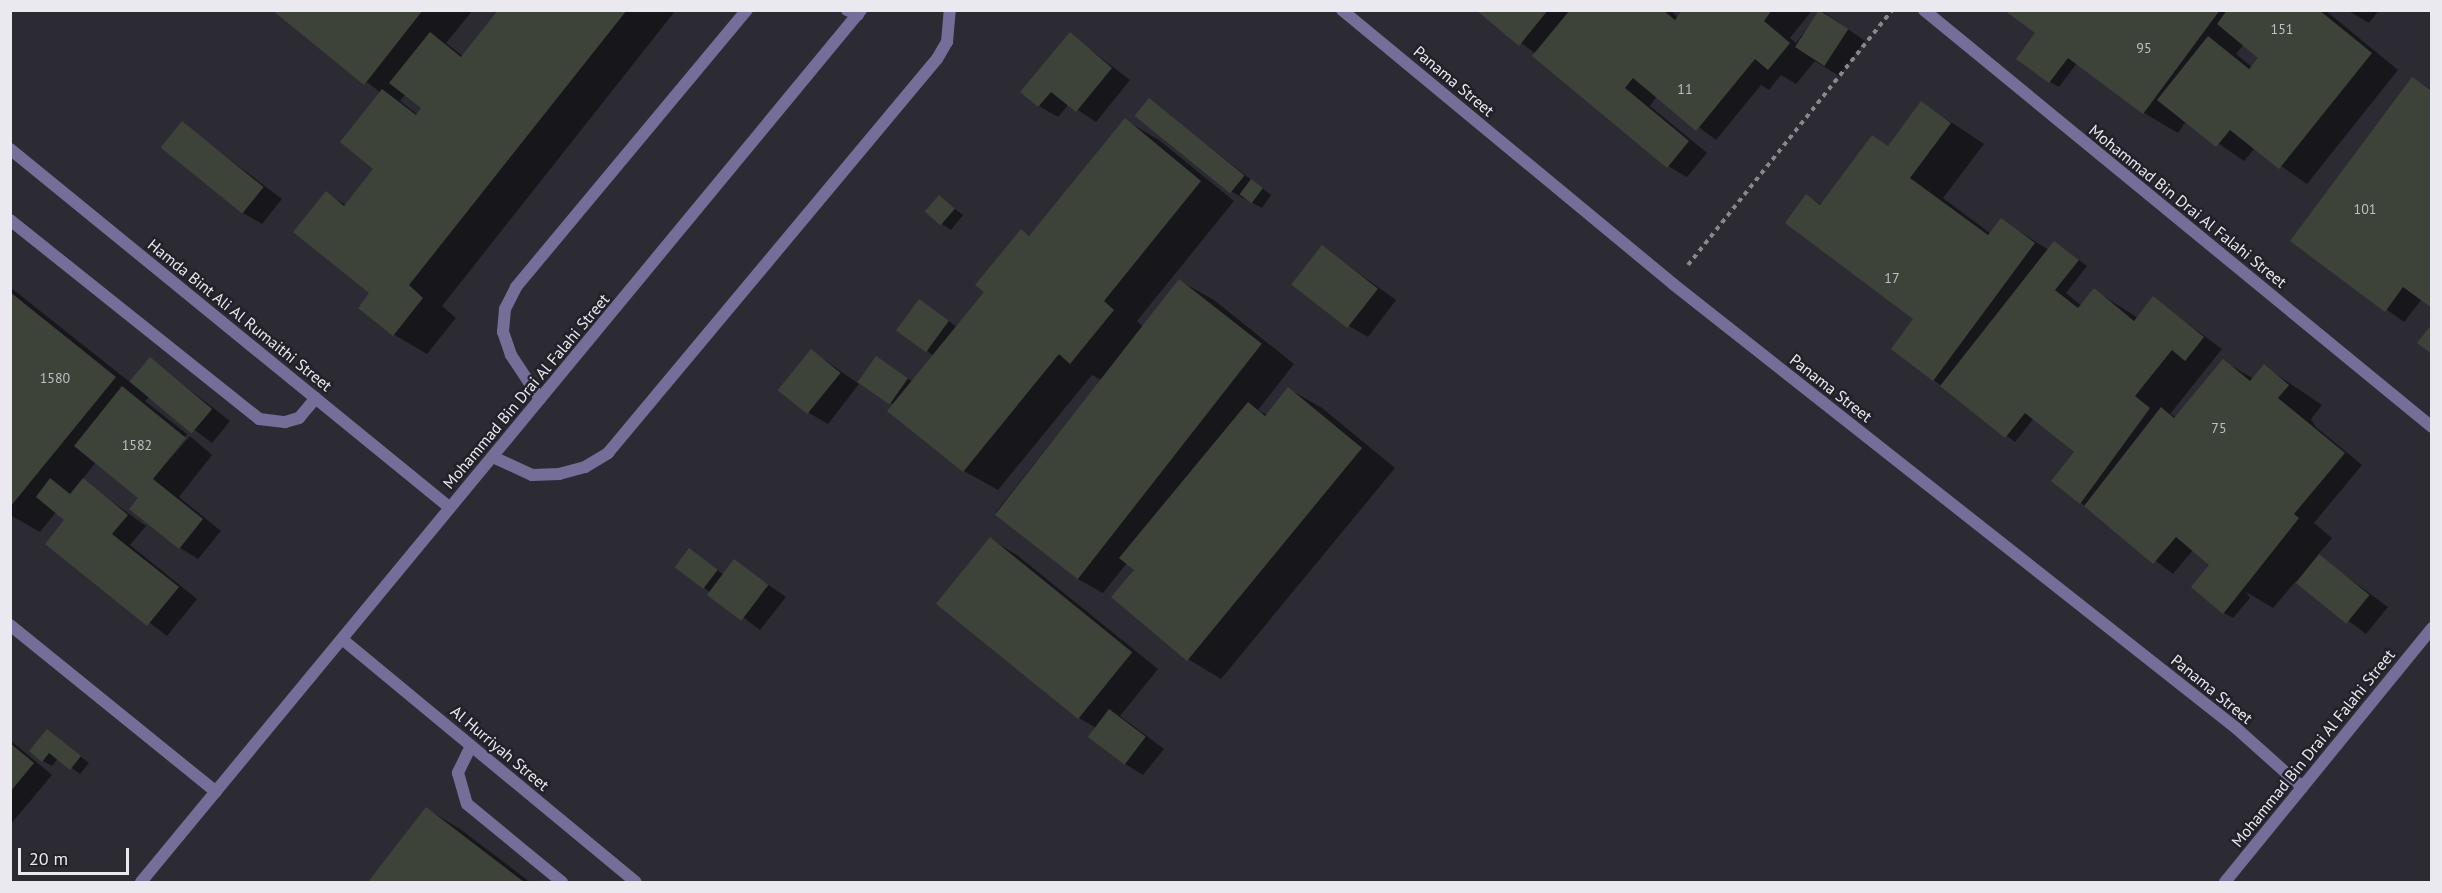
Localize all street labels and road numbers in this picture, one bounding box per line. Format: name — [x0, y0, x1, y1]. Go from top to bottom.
street label: Panama Street — [1410, 42, 1498, 120]
street label: Mohammad Bin Drai Al Falahi Street — [2085, 120, 2291, 292]
street label: Hamda Bint Ali Al Rumaithi Street — [144, 234, 336, 396]
street label: Mohammad Bin Drai Al Falahi Street — [439, 289, 613, 493]
street label: Panama Street — [1786, 350, 1876, 426]
street label: Mohammad Bin Drai Al Falahi Street — [2227, 645, 2399, 851]
street label: Panama Street — [2167, 650, 2257, 728]
street label: Al Hurriyah Street — [447, 701, 553, 795]

